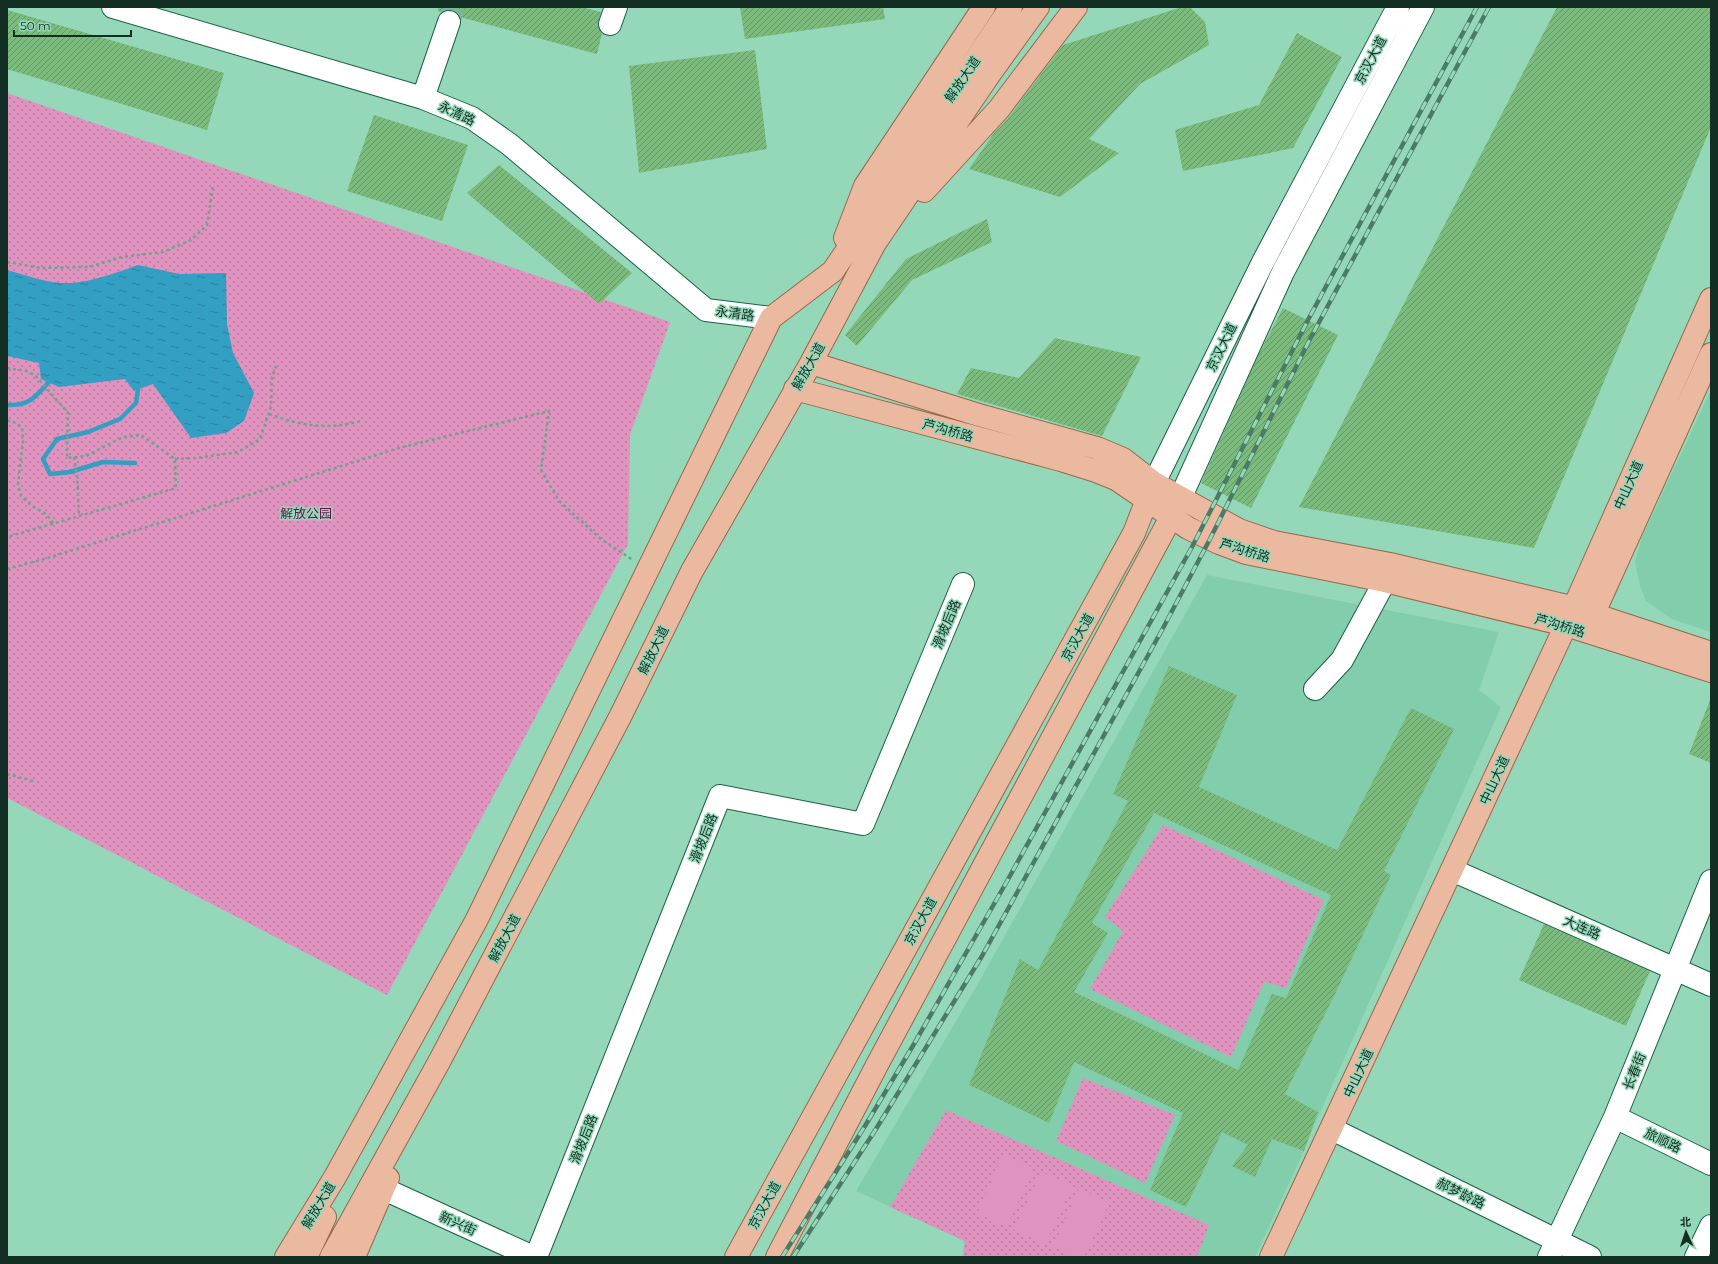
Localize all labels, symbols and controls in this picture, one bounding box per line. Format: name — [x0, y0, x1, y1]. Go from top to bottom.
scale bar — [14, 12, 131, 38]
text: 50 m — [20, 18, 51, 33]
street label: 京汉大道 — [1351, 33, 1389, 87]
street label: 解放大道 — [941, 53, 983, 105]
street label: 永清路 — [436, 98, 478, 128]
street label: 永清路 — [715, 302, 755, 324]
street label: 京汉大道 — [1202, 320, 1240, 374]
street label: 解放大道 — [788, 339, 828, 393]
street label: 芦沟桥路 — [921, 416, 975, 444]
street label: 中山大道 — [1610, 458, 1646, 512]
park label: 解放公园 — [280, 505, 332, 521]
street label: 芦沟桥路 — [1218, 535, 1272, 565]
street label: 滑坡后路 — [928, 597, 964, 651]
street label: 京汉大道 — [1057, 610, 1097, 664]
street label: 芦沟桥路 — [1533, 610, 1587, 640]
street label: 解放大道 — [634, 623, 672, 677]
street label: 中山大道 — [1476, 753, 1512, 807]
street label: 滑坡后路 — [686, 811, 720, 865]
street label: 京汉大道 — [900, 894, 940, 948]
street label: 解放大道 — [485, 911, 523, 965]
street label: 大连路 — [1561, 912, 1603, 942]
street label: 中山大道 — [1340, 1046, 1376, 1100]
street label: 长春街 — [1619, 1050, 1649, 1092]
street label: 滑坡后路 — [566, 1112, 600, 1166]
street label: 旅顺路 — [1642, 1124, 1684, 1156]
street label: 郝梦龄路 — [1434, 1174, 1488, 1212]
street label: 京汉大道 — [744, 1178, 784, 1232]
street label: 解放大道 — [298, 1179, 338, 1231]
street label: 新兴街 — [437, 1208, 479, 1238]
north arrow — [1666, 1212, 1706, 1252]
text: 北 — [1680, 1215, 1691, 1229]

